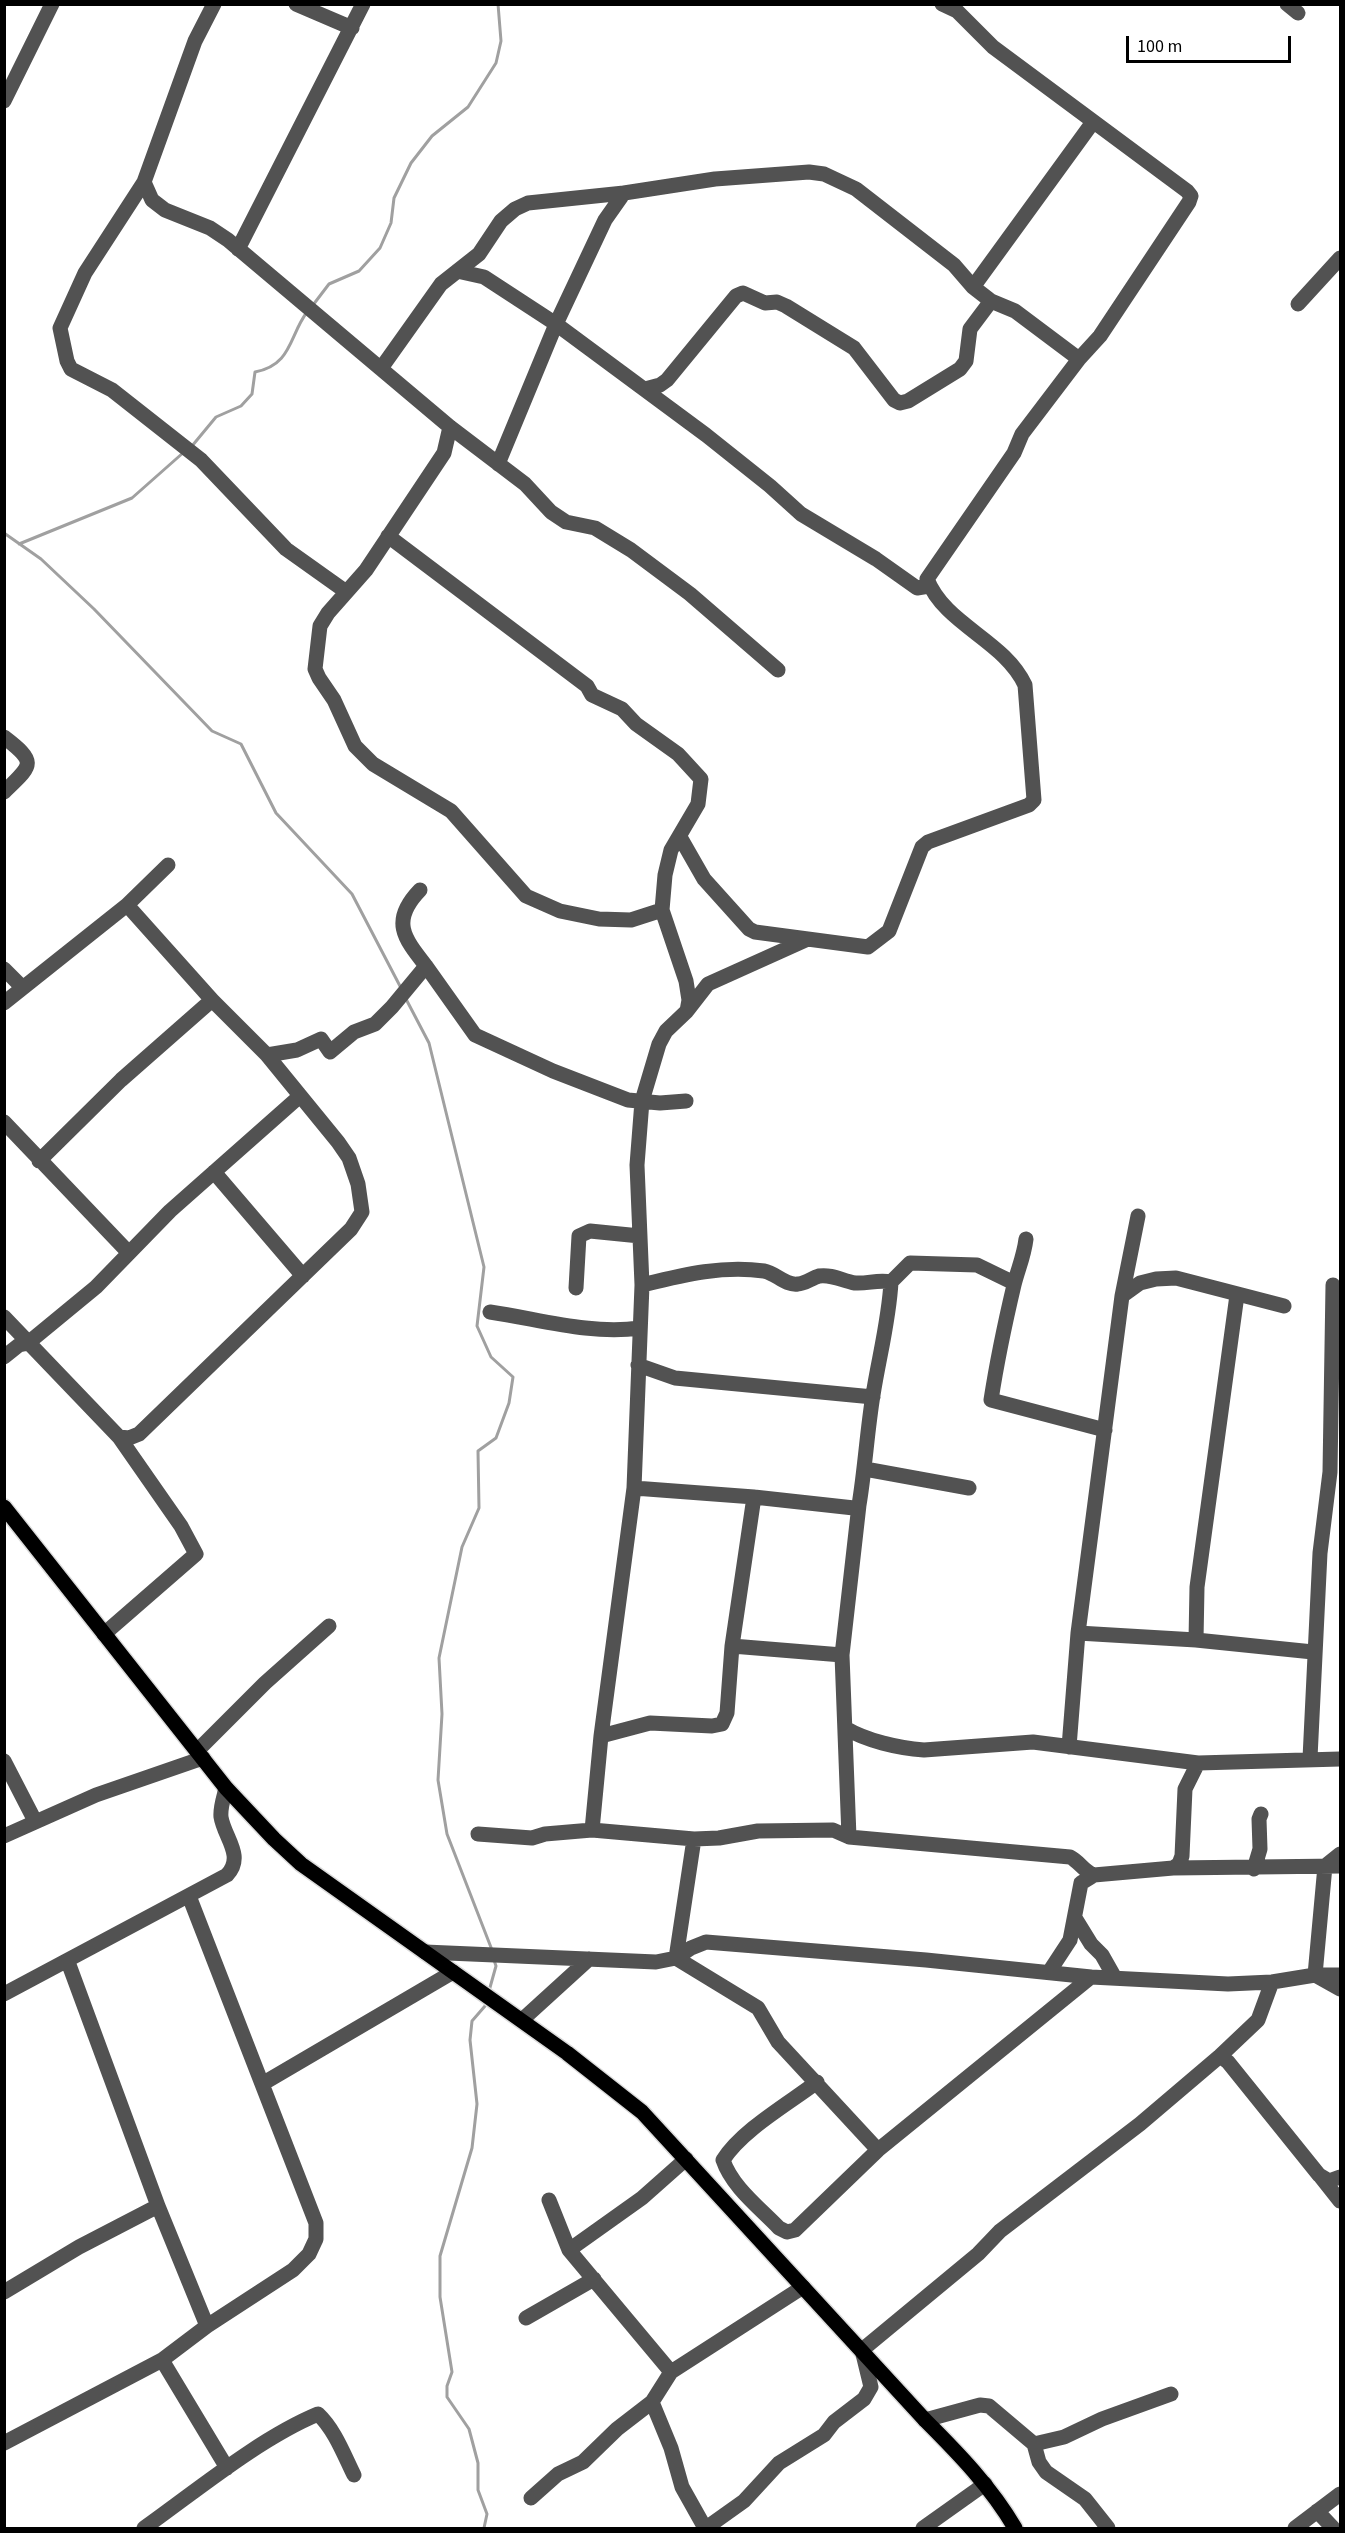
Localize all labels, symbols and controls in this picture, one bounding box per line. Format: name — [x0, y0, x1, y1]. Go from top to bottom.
scale bar — [1129, 24, 1294, 62]
text: 100 m — [1137, 34, 1182, 59]

